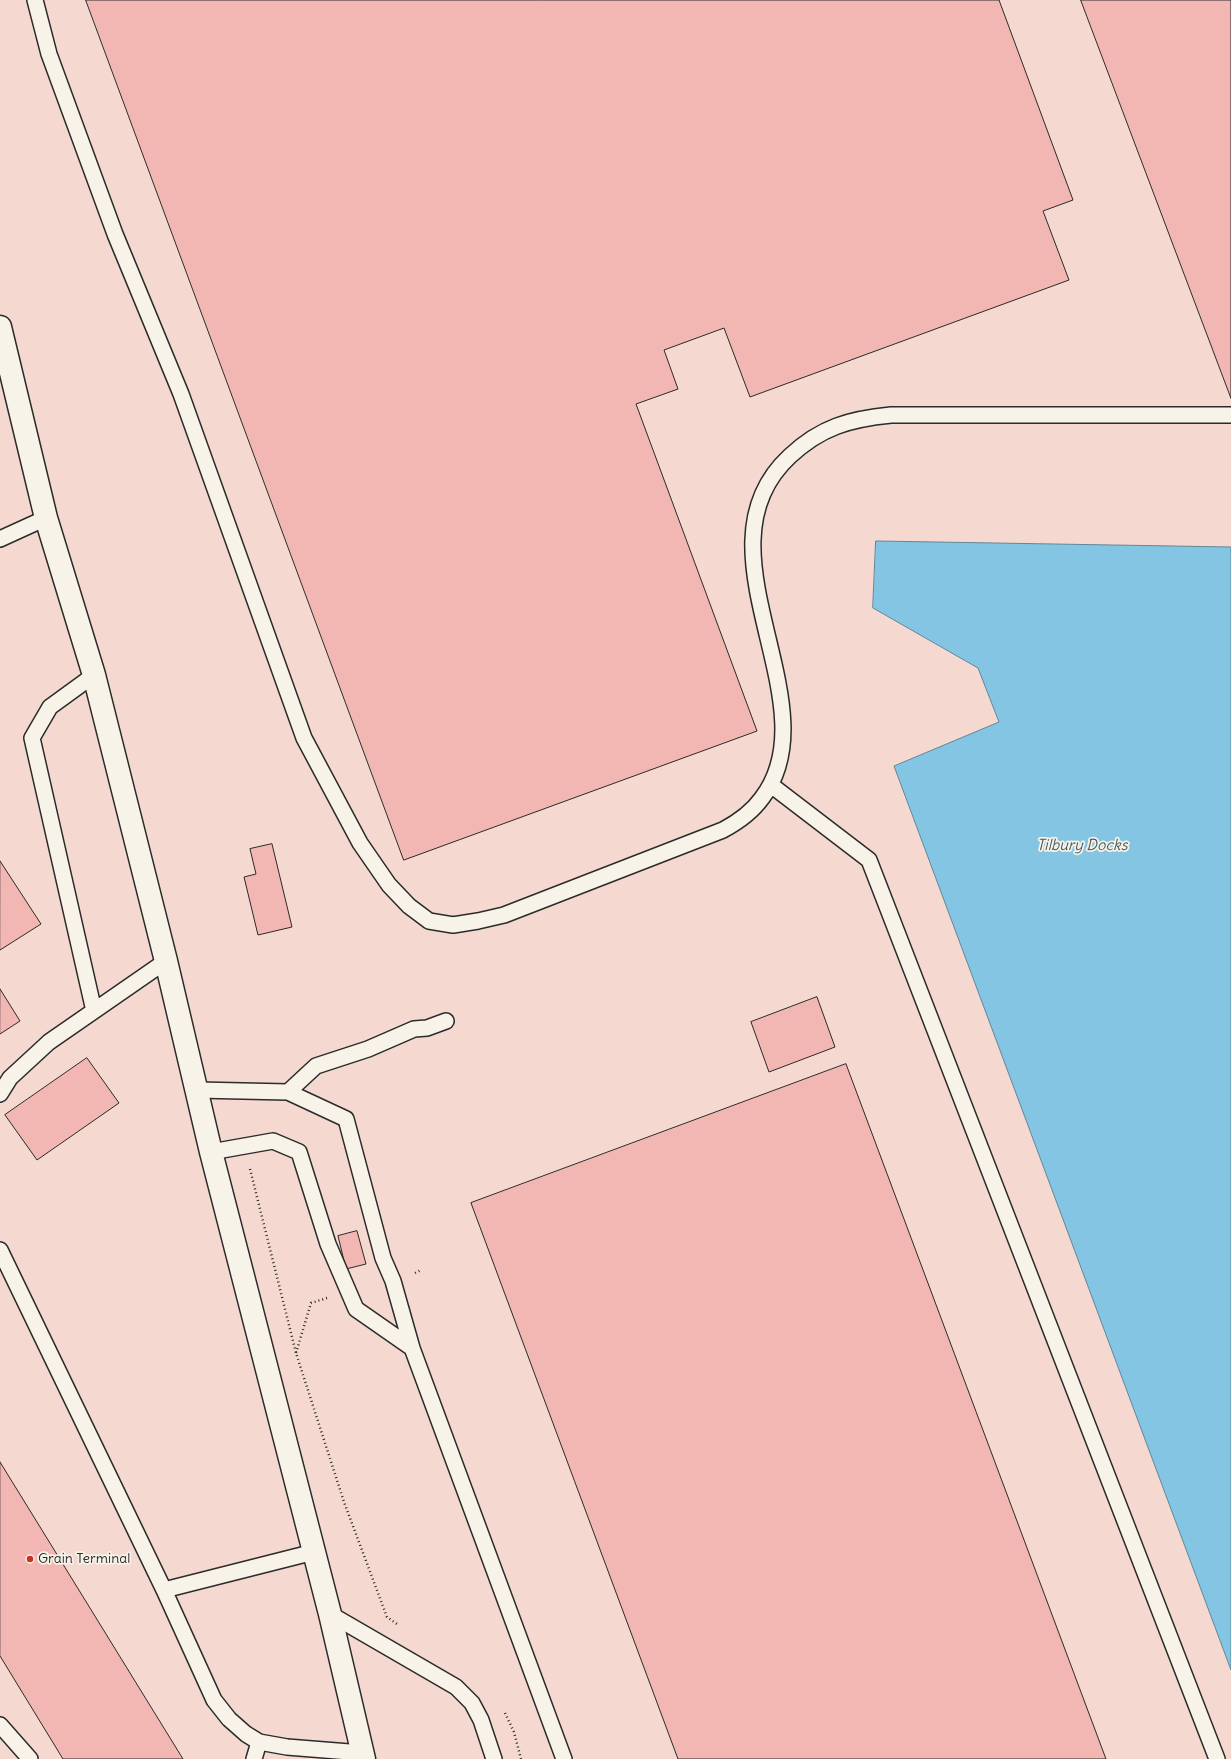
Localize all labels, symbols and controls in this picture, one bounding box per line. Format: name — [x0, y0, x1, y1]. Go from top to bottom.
water label: Tilbury Docks — [1037, 837, 1127, 855]
place label: Grain Terminal — [38, 1551, 130, 1567]
marker: Grain Terminal — [25, 1554, 35, 1564]

